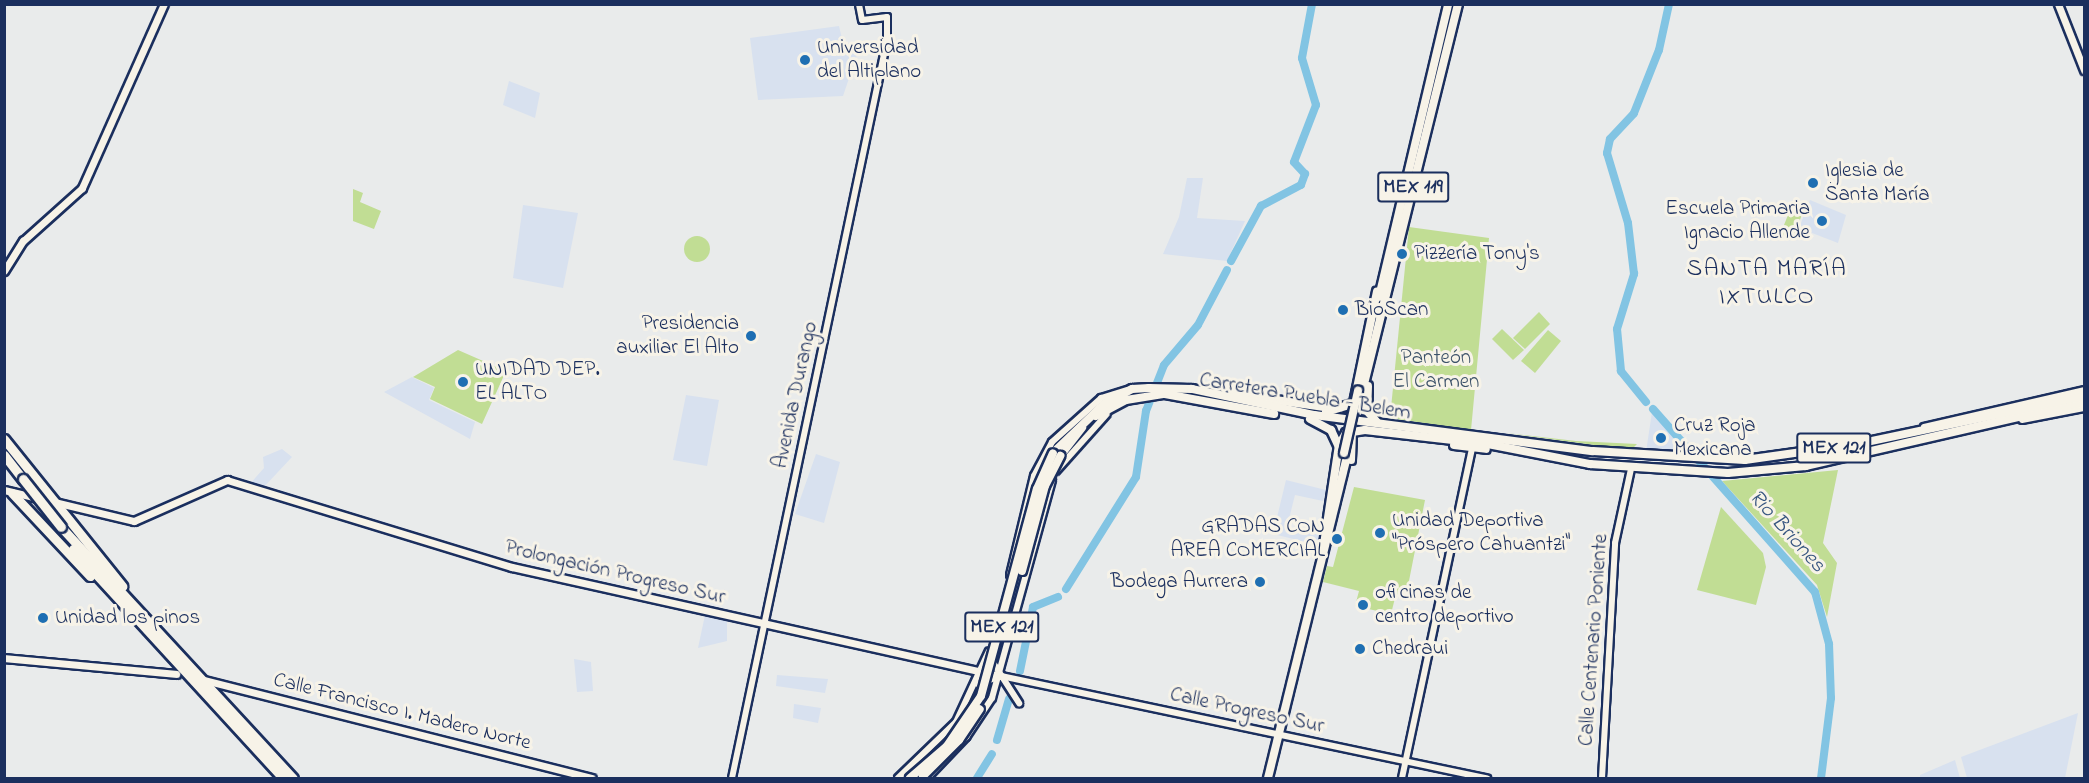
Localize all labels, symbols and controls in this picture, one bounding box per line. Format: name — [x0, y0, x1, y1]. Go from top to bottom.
place label: Universidad del Altiplano — [817, 35, 921, 85]
marker: Universidad del Altiplano — [798, 53, 812, 67]
place label: Iglesia de Santa María — [1825, 158, 1930, 208]
road number: MEX 119 — [1377, 170, 1449, 204]
marker: Iglesia de Santa María — [1806, 176, 1820, 190]
place label: Escuela Primaria Ignacio Allende — [1665, 196, 1810, 246]
marker: Escuela Primaria Ignacio Allende — [1815, 214, 1829, 228]
place label: Pizzería Tony's — [1414, 241, 1540, 267]
marker: Pizzería Tony's — [1395, 247, 1409, 261]
district label: SANTA MARÍA IXTULCO — [1687, 256, 1847, 312]
place label: BioScan — [1355, 297, 1428, 323]
marker: BioScan — [1336, 303, 1350, 317]
place label: Presidencia auxiliar El Alto — [616, 311, 739, 361]
street label: Avenida Durango — [768, 319, 824, 471]
marker: Presidencia auxiliar El Alto — [744, 329, 758, 343]
park label: Panteón El Carmen — [1393, 345, 1479, 395]
place label: UNIDAD DEP. EL ALTO — [475, 357, 600, 407]
street label: Carretera Puebla - Belem — [1198, 368, 1412, 426]
marker: UNIDAD DEP. EL ALTO — [456, 375, 470, 389]
place label: Cruz Roja Mexicana — [1674, 413, 1756, 463]
marker: Cruz Roja Mexicana — [1652, 429, 1670, 447]
road number: MEX 121 — [1795, 431, 1873, 465]
water label: Rio Briones — [1742, 485, 1830, 579]
place label: Unidad Deportiva "Próspero Cahuantzi" — [1392, 508, 1571, 558]
place label: GRADAS CON AREA COMERCIAL — [1170, 514, 1325, 564]
marker: Unidad Deportiva "Próspero Cahuantzi" — [1373, 526, 1387, 540]
marker: GRADAS CON AREA COMERCIAL — [1330, 532, 1344, 546]
street label: Calle Centenario Poniente — [1574, 533, 1614, 747]
street label: Prolongación Progreso Sur — [502, 535, 728, 611]
place label: Bodega Aurrera — [1111, 569, 1248, 595]
marker: Bodega Aurrera — [1253, 575, 1267, 589]
place label: oficinas de centro deportivo — [1375, 580, 1514, 630]
marker: oficinas de centro deportivo — [1356, 598, 1370, 612]
place label: Unidad los pinos — [55, 605, 200, 631]
road number: MEX 121 — [963, 610, 1041, 644]
marker: Unidad los pinos — [36, 611, 50, 625]
place label: Chedraui — [1372, 636, 1448, 662]
marker: Chedraui — [1353, 642, 1367, 656]
street label: Calle Francisco I. Madero Norte — [271, 668, 533, 756]
street label: Calle Progreso Sur — [1168, 682, 1326, 740]

